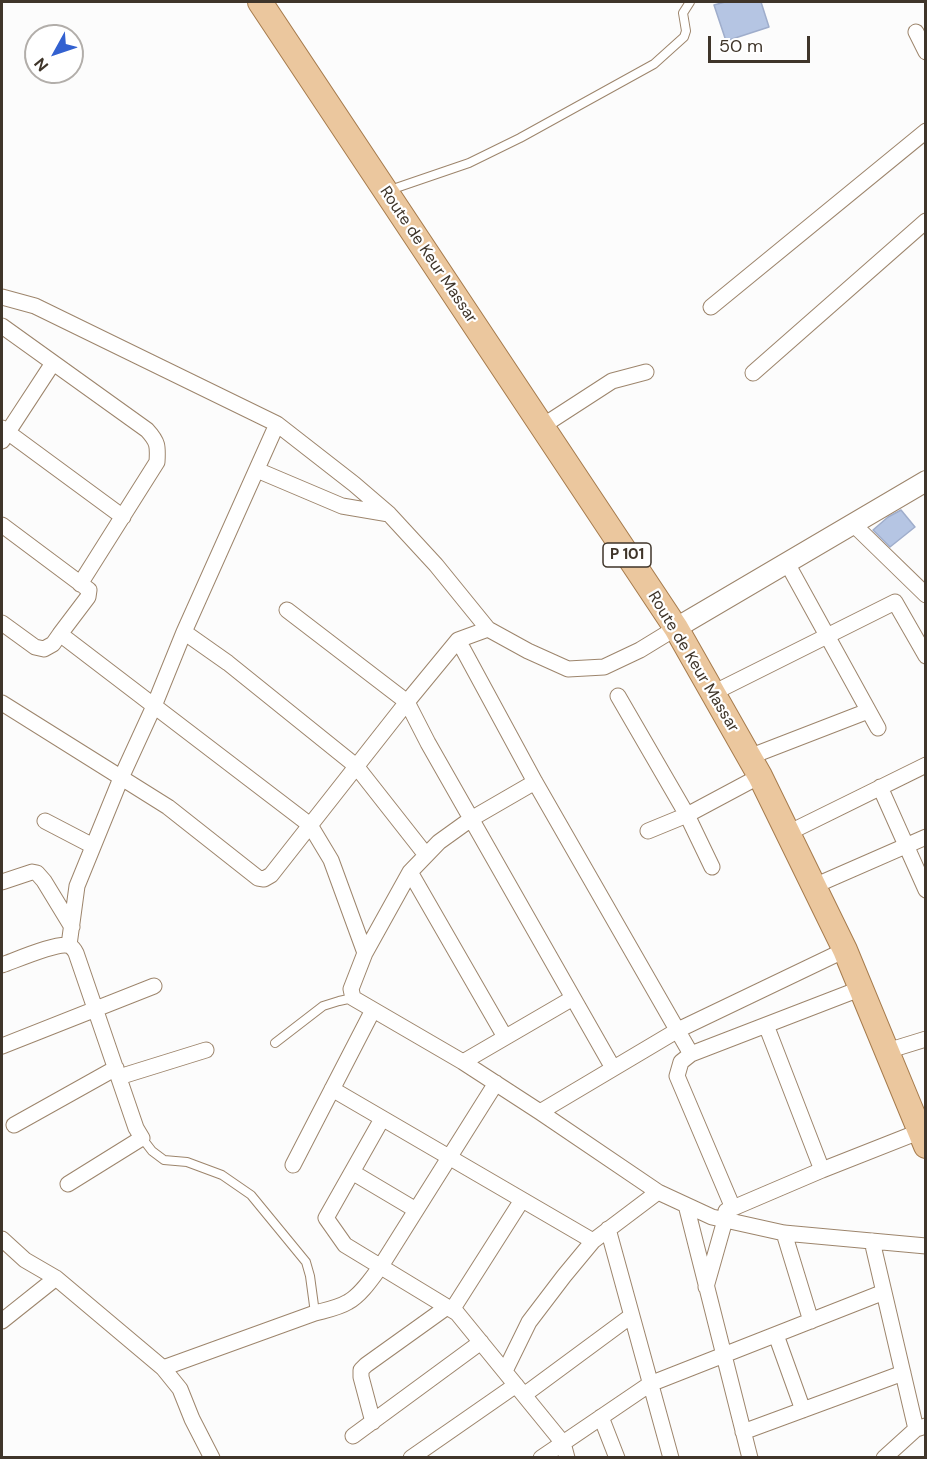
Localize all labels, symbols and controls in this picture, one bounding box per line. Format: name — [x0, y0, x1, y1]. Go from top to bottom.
north arrow — [24, 24, 84, 84]
scale bar — [711, 24, 813, 62]
text: 50 m — [719, 34, 763, 58]
text: N — [30, 53, 53, 76]
street label: Route de Keur Massar — [375, 183, 481, 327]
road number: P 101 — [603, 543, 651, 567]
street label: Route de Keur Massar — [643, 588, 743, 736]

